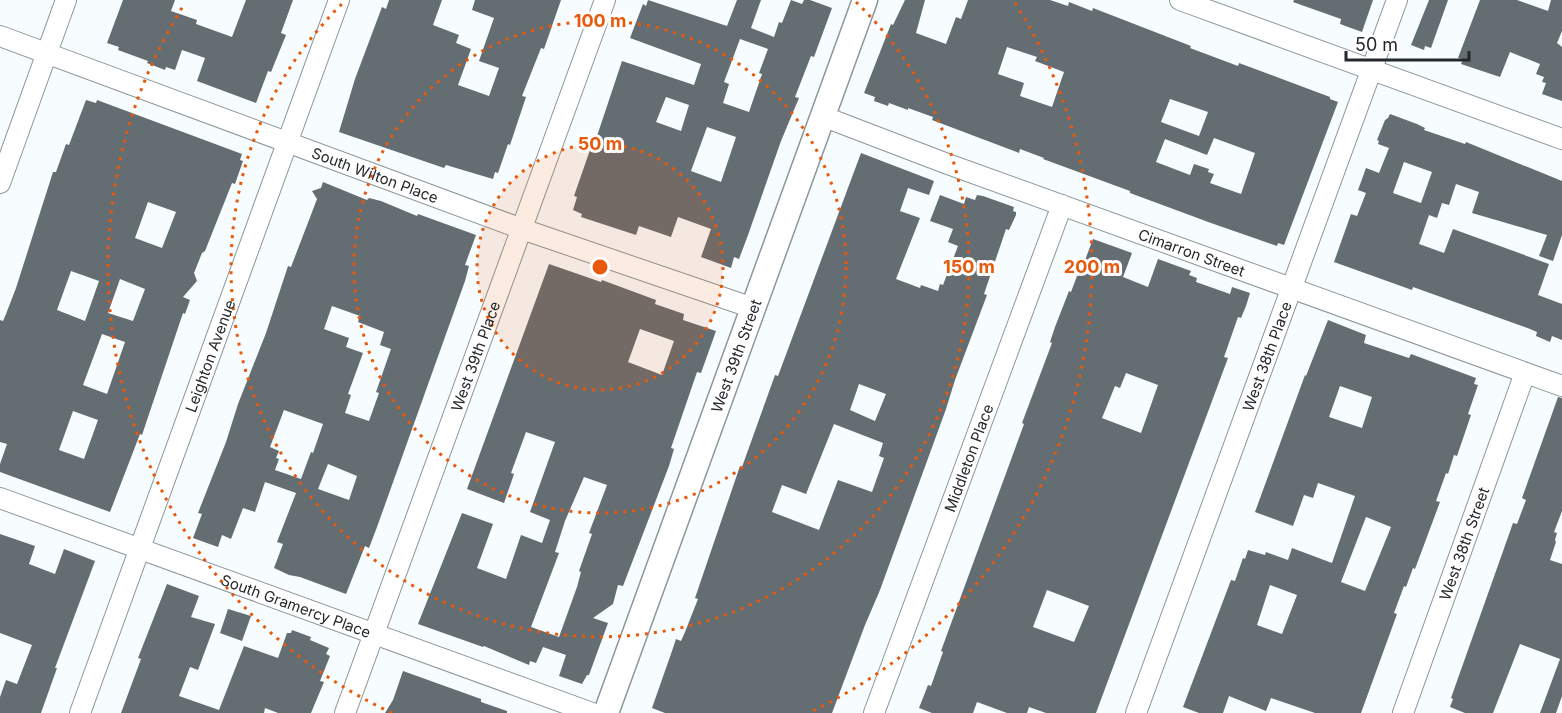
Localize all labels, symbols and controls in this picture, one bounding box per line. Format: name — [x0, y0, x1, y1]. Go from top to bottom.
text: 100 m — [574, 10, 626, 31]
scale bar — [1346, 24, 1469, 62]
text: 50 m — [1355, 34, 1398, 55]
text: 50 m — [578, 133, 622, 154]
street label: South Wilton Place — [309, 143, 441, 207]
street label: Cimarron Street — [1136, 224, 1248, 280]
text: 150 m — [943, 256, 995, 277]
text: 200 m — [1064, 256, 1120, 277]
centre of rings — [590, 257, 610, 277]
street label: Leighton Avenue — [181, 297, 239, 415]
street label: West 39th Street — [706, 297, 765, 415]
street label: West 39th Place — [446, 298, 504, 414]
street label: West 38th Place — [1238, 299, 1295, 414]
street label: Middleton Place — [940, 401, 997, 515]
street label: West 38th Street — [1435, 484, 1493, 603]
street label: South Gramercy Place — [219, 570, 374, 641]

